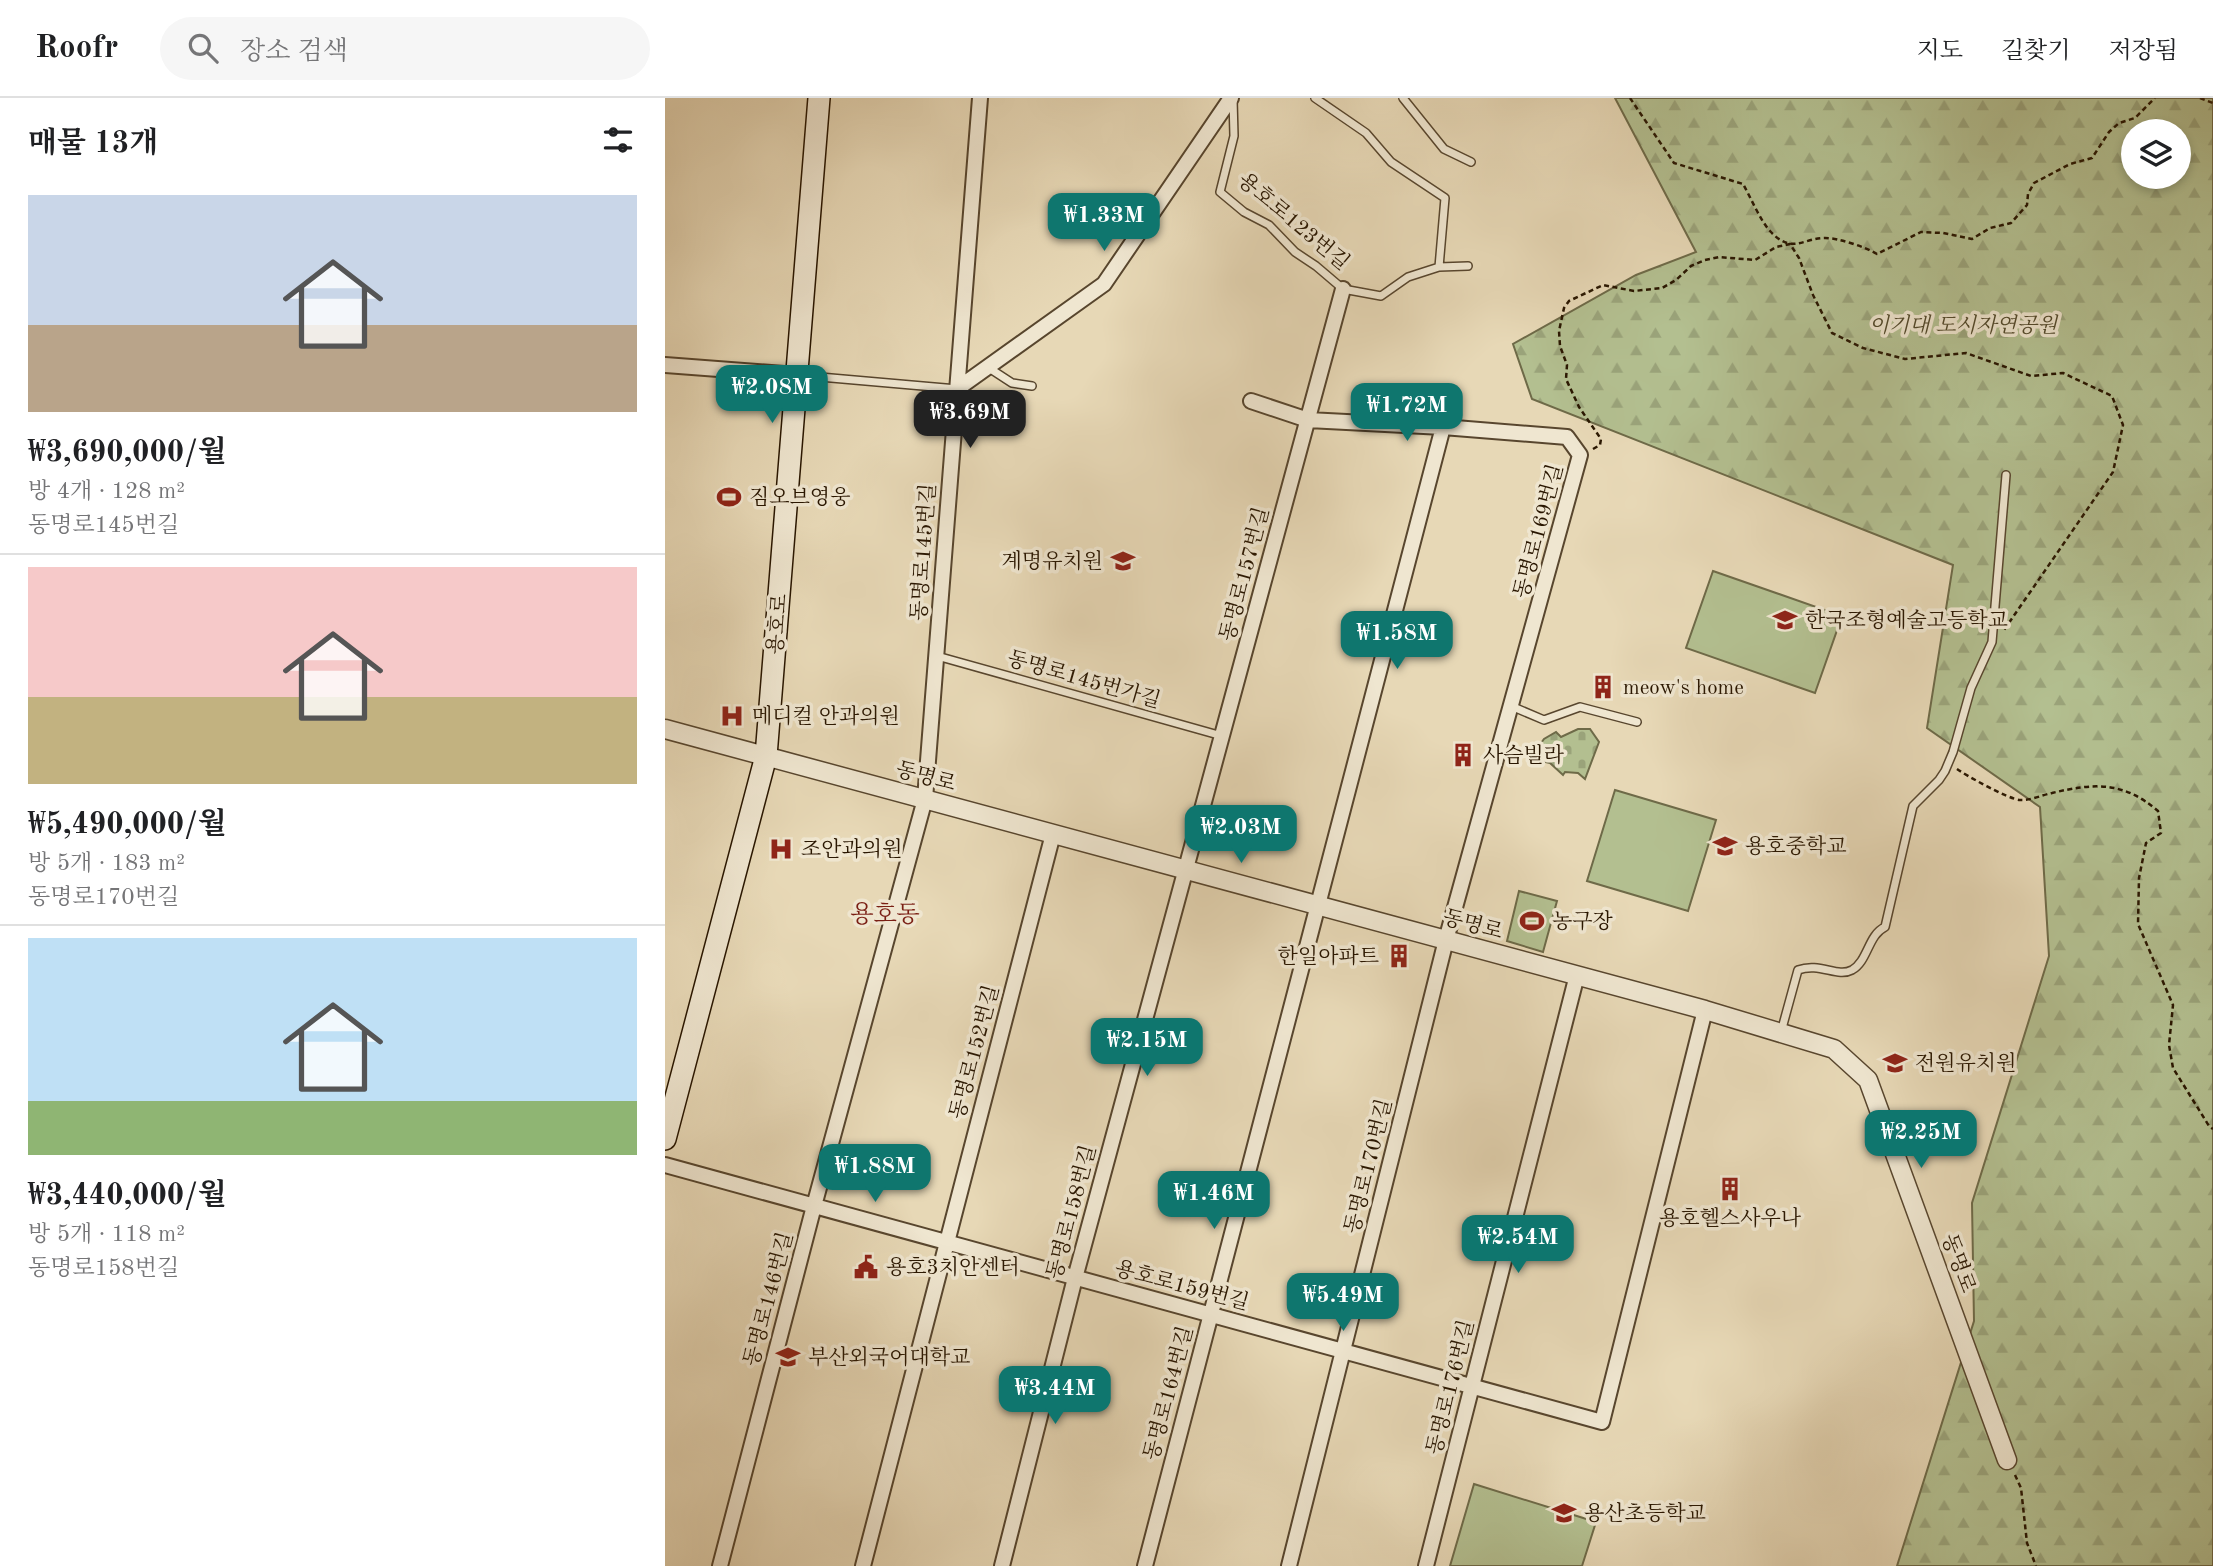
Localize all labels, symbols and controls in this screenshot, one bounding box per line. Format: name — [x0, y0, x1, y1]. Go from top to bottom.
search box — [160, 17, 650, 80]
icon: search — [184, 29, 222, 67]
text: Roofr — [35, 32, 118, 65]
text: 장소 검색 — [240, 39, 348, 65]
text: 지도 — [1917, 40, 1963, 64]
text: 길찾기 — [2001, 40, 2070, 64]
text: 저장됨 — [2108, 40, 2178, 64]
map controls — [2121, 119, 2191, 189]
button: layers — [2121, 119, 2191, 189]
icon: filters — [599, 121, 637, 159]
text: 매물 13개 — [28, 129, 158, 159]
street label: 용호로123번길 — [1233, 168, 1354, 275]
pin: ₩1.33M — [1047, 194, 1161, 253]
text: ₩1.33M — [1064, 204, 1144, 227]
icon: home — [270, 241, 396, 367]
park label: 이기대 도시자연공원 — [1869, 314, 2059, 337]
pin: ₩2.08M — [715, 366, 829, 425]
text: ₩2.08M — [732, 376, 812, 399]
pin: ₩1.72M — [1350, 384, 1464, 443]
pin: ₩3.69M — [913, 390, 1027, 450]
text: ₩1.72M — [1367, 394, 1447, 417]
text: ₩3.69M — [930, 401, 1010, 424]
text: ₩3,690,000/월 — [28, 438, 227, 468]
street label: 동명로169번길 — [1510, 462, 1567, 601]
text: 방 4개 · 128 m² — [28, 480, 185, 503]
street label: 동명로145번길 — [907, 482, 940, 622]
sports icon: 짐오브영웅 — [715, 483, 743, 511]
place label: 짐오브영웅 — [749, 486, 850, 509]
street label: 동명로157번길 — [1216, 505, 1273, 644]
text: 동명로145번길 — [28, 514, 179, 537]
school or university icon: 계명유치원 — [1109, 547, 1137, 575]
place label: 계명유치원 — [1002, 550, 1103, 573]
street label: 용호로 — [763, 593, 792, 655]
school or university icon: 한국조형예술고등학교 — [1771, 606, 1799, 634]
place label: 한국조형예술고등학교 — [1805, 609, 2008, 632]
pin: ₩1.58M — [1340, 612, 1454, 671]
icon: home — [270, 613, 396, 739]
text: ₩1.58M — [1357, 622, 1437, 645]
street label: 동명로145번가길 — [1005, 647, 1163, 712]
building icon: meow's home — [1589, 673, 1617, 701]
place label: meow's home — [1623, 678, 1744, 699]
hospital icon: 메디컬 안과의원 — [718, 702, 746, 730]
place label: 메디컬 안과의원 — [752, 705, 900, 728]
building icon: 사슴빌라 — [1449, 741, 1477, 769]
place label: 사슴빌라 — [1483, 744, 1565, 767]
street label: 동명로 — [894, 757, 958, 795]
pin: ₩2.03M — [1184, 806, 1298, 865]
text: ₩5,490,000/월 — [28, 810, 227, 840]
text: ₩2.03M — [1201, 816, 1281, 839]
school or university icon: 용호중학교 — [1711, 832, 1739, 860]
hospital icon: 조안과의원 — [767, 835, 795, 863]
place label: 용호중학교 — [1745, 835, 1846, 858]
place label: 조안과의원 — [801, 838, 902, 861]
text: 방 5개 · 183 m² — [28, 852, 185, 875]
text: 동명로170번길 — [28, 886, 179, 909]
district label: 용호동 — [850, 902, 920, 928]
street label: 동명로 — [1441, 905, 1505, 943]
sports icon: 농구장 — [1518, 907, 1546, 935]
place label: 농구장 — [1552, 910, 1614, 933]
building icon: 한일아파트 — [1385, 942, 1413, 970]
place label: 한일아파트 — [1278, 945, 1379, 968]
street label: 동명로152번길 — [946, 983, 1003, 1122]
icon: home — [270, 984, 396, 1110]
pin: ₩2.15M — [1090, 1018, 1204, 1078]
text: ₩2.15M — [1107, 1029, 1187, 1052]
school or university icon: 전원유치원 — [1881, 1049, 1909, 1077]
place label: 전원유치원 — [1915, 1052, 2016, 1075]
street label: 동명로170번길 — [1341, 1096, 1396, 1236]
pin: ₩2.25M — [1864, 1110, 1978, 1170]
text: ₩2.25M — [1881, 1121, 1961, 1144]
street label: 동명로158번길 — [1043, 1143, 1100, 1282]
pin: ₩1.88M — [818, 1144, 932, 1204]
text: ₩1.88M — [835, 1155, 915, 1178]
pin: ₩1.46M — [1157, 1172, 1271, 1231]
building icon: 용호헬스사우나 — [1716, 1175, 1744, 1203]
text: ₩3,440,000/월 — [28, 1181, 227, 1211]
text: ₩1.46M — [1174, 1182, 1254, 1205]
place label: 용호헬스사우나 — [1659, 1207, 1802, 1230]
pin: ₩2.54M — [1461, 1216, 1575, 1275]
text: 방 5개 · 118 m² — [28, 1223, 185, 1246]
text: ₩2.54M — [1478, 1226, 1558, 1249]
street label: 동명로146번길 — [740, 1230, 797, 1369]
street label: 동명로 — [1937, 1231, 1980, 1296]
public building icon: 용호3치안센터 — [852, 1253, 880, 1281]
place label: 용호3치안센터 — [886, 1256, 1020, 1279]
text: 동명로158번길 — [28, 1257, 179, 1280]
street label: 용호로159번길 — [1112, 1257, 1251, 1314]
pin: ₩5.49M — [1286, 1274, 1400, 1333]
text: ₩5.49M — [1303, 1284, 1383, 1307]
street label: 동명로176번길 — [1423, 1317, 1478, 1457]
street label: 동명로164번길 — [1140, 1324, 1197, 1463]
school or university icon: 부산외국어대학교 — [774, 1343, 802, 1371]
place label: 부산외국어대학교 — [808, 1346, 970, 1369]
pin: ₩3.44M — [998, 1366, 1112, 1426]
text: ₩3.44M — [1015, 1377, 1095, 1400]
school or university icon: 용산초등학교 — [1550, 1499, 1578, 1527]
place label: 용산초등학교 — [1584, 1502, 1706, 1525]

